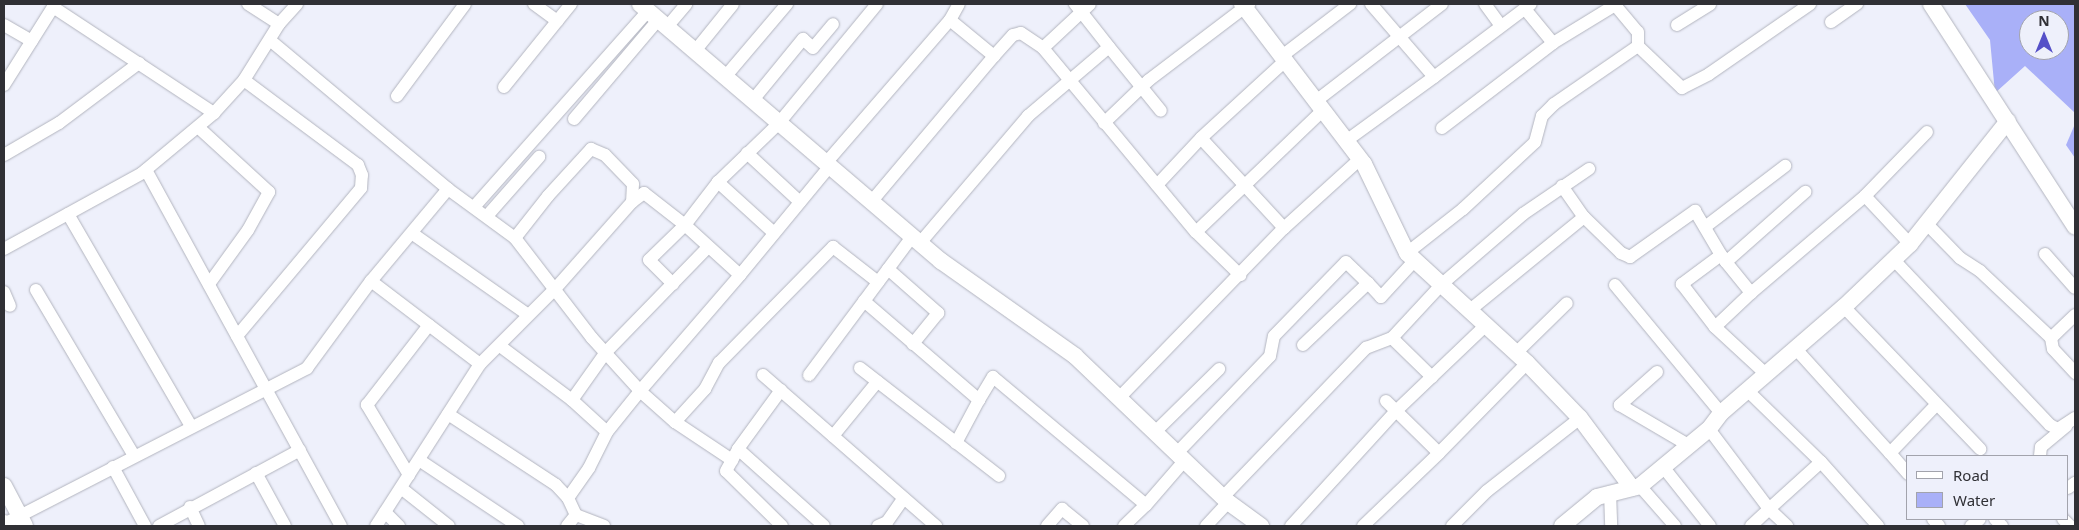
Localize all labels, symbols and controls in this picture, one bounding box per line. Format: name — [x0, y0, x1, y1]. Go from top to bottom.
north arrow — [2019, 10, 2069, 60]
text: N — [2038, 11, 2050, 30]
legend — [1906, 455, 2069, 520]
text: Road — [1953, 465, 1989, 485]
text: Water — [1953, 490, 1995, 510]

